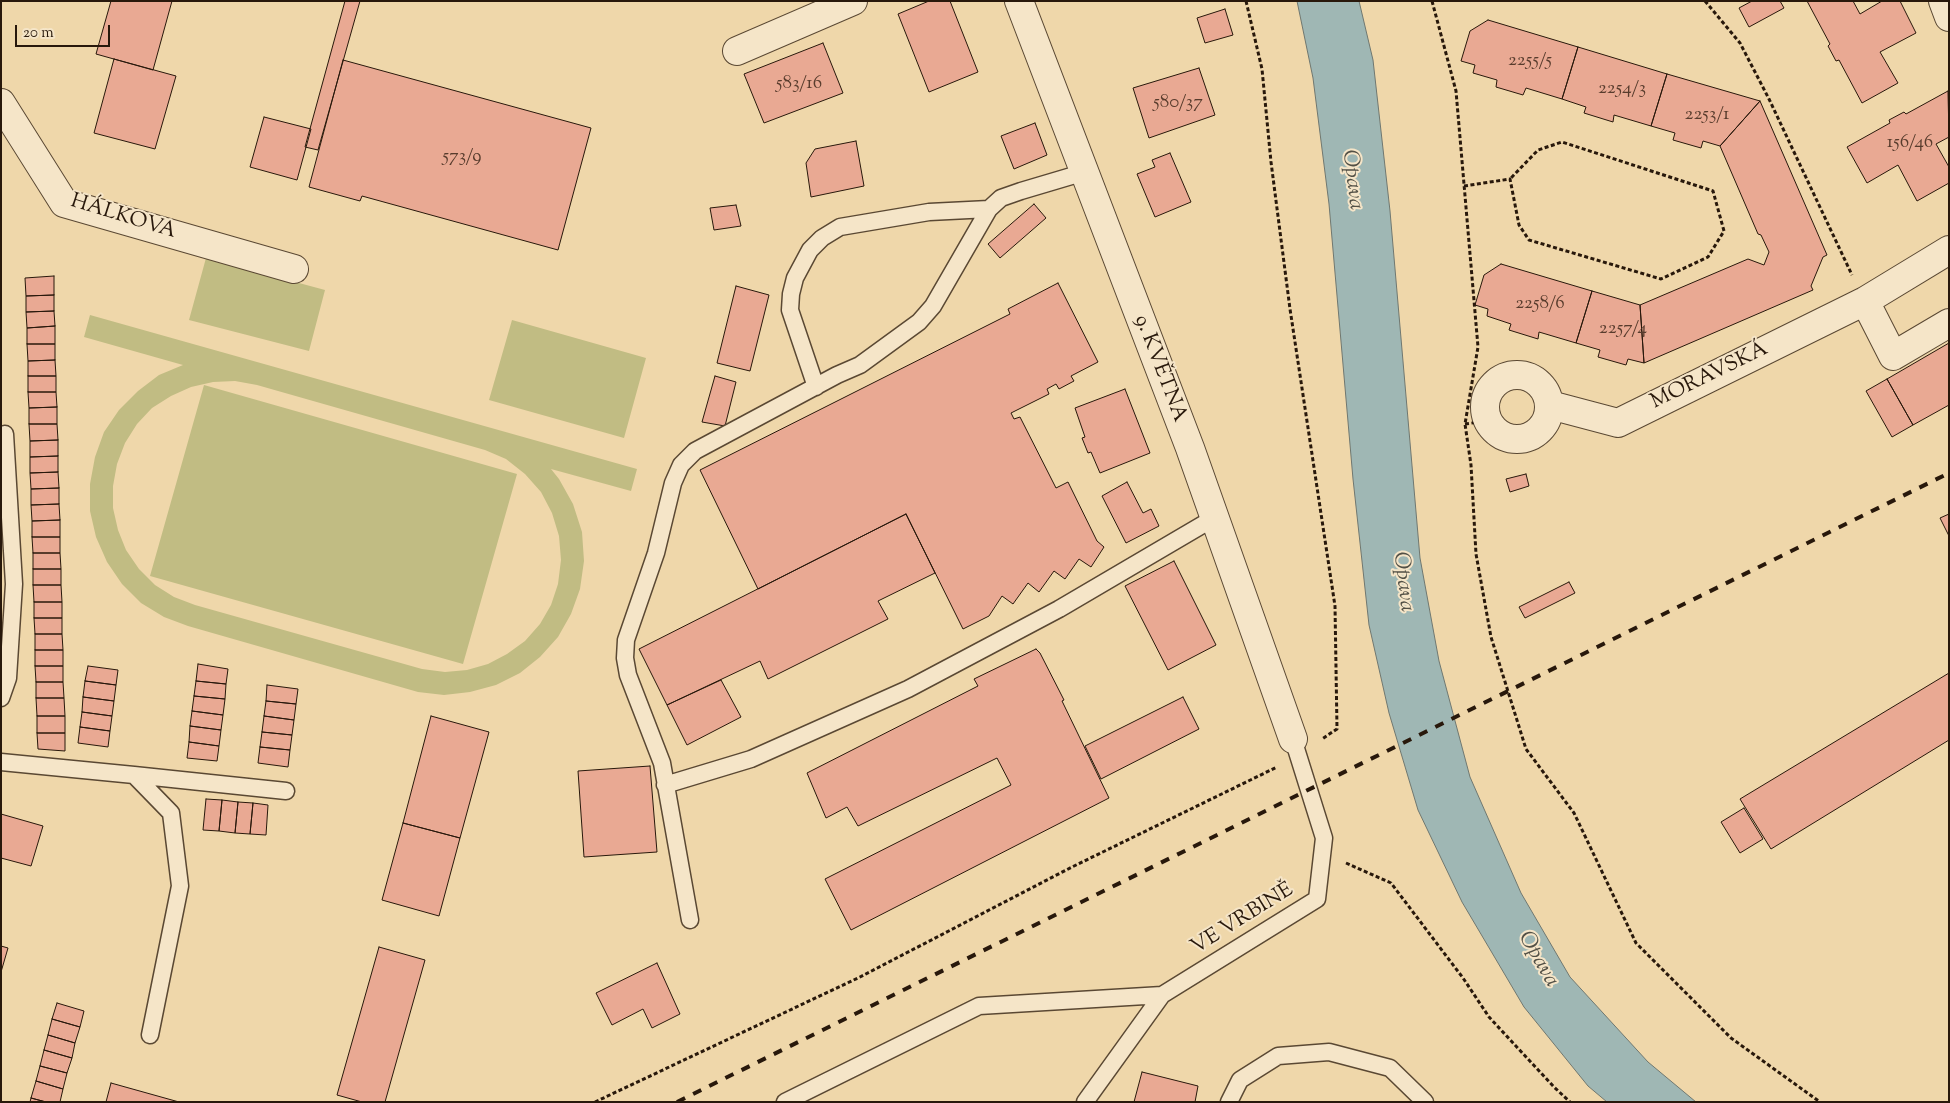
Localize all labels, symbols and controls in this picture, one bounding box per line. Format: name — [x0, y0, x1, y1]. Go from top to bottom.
scale bar — [18, 15, 112, 47]
text: 20 m — [23, 23, 54, 44]
house number: 2255/5 — [1508, 51, 1552, 73]
house number: 583/16 — [776, 74, 822, 96]
house number: 2254/3 — [1598, 79, 1646, 101]
house number: 580/37 — [1153, 93, 1203, 115]
house number: 2253/1 — [1684, 105, 1730, 127]
house number: 156/46 — [1887, 133, 1933, 155]
house number: 573/9 — [442, 147, 482, 169]
water label: Opava — [1334, 149, 1368, 211]
street label: HÁLKOVA — [67, 190, 179, 246]
house number: 2258/6 — [1515, 294, 1565, 316]
street label: 9. KVĚTNA — [1127, 312, 1191, 426]
house number: 2257/4 — [1599, 319, 1647, 341]
street label: MORAVSKÁ — [1647, 338, 1773, 416]
water label: Opava — [1385, 551, 1419, 613]
street label: VE VRBINĚ — [1187, 879, 1299, 961]
water label: Opava — [1511, 927, 1563, 993]

